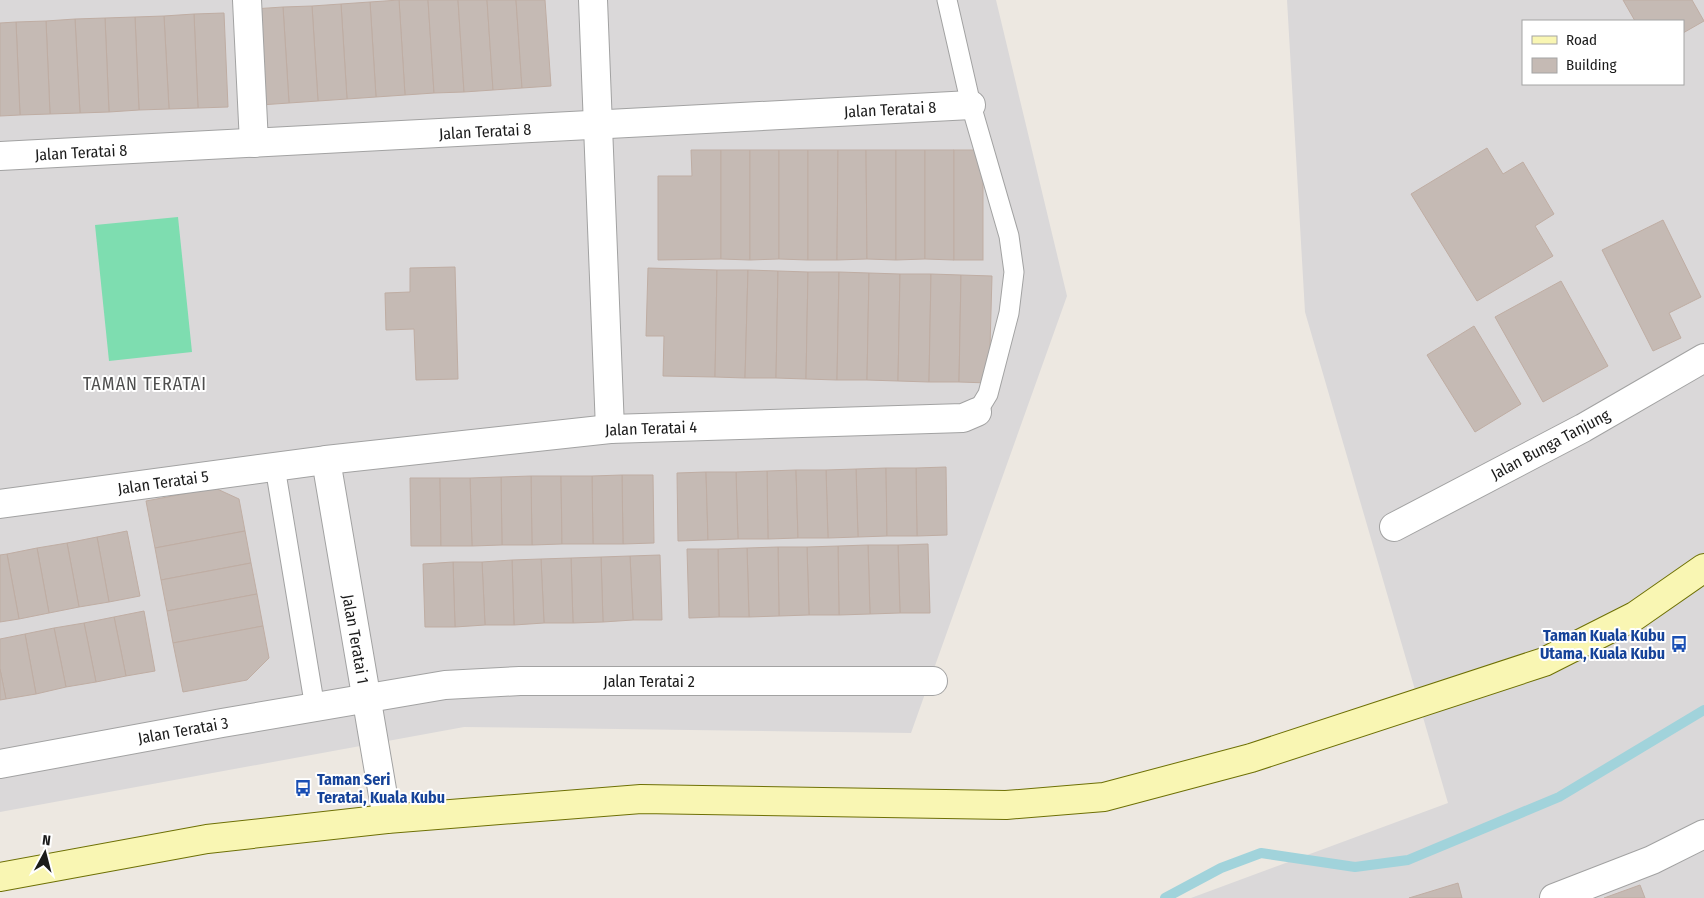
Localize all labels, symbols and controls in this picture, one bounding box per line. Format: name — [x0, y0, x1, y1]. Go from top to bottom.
legend — [1522, 20, 1684, 85]
text: Road — [1566, 31, 1597, 49]
text: Building — [1566, 56, 1617, 74]
street label: Jalan Teratai 8 — [843, 98, 937, 121]
street label: Jalan Teratai 8 — [438, 120, 532, 143]
street label: Jalan Teratai 8 — [34, 141, 128, 164]
district label: TAMAN TERATAI — [83, 373, 207, 395]
street label: Jalan Bunga Tanjung — [1488, 405, 1613, 484]
street label: Jalan Teratai 4 — [605, 417, 698, 440]
street label: Jalan Teratai 5 — [116, 467, 210, 498]
street label: Jalan Teratai 1 — [338, 593, 373, 685]
place label: Taman Kuala Kubu Utama, Kuala Kubu — [1540, 626, 1665, 663]
bus stop icon: Taman Kuala Kubu Utama, Kuala Kubu — [1669, 634, 1689, 654]
street label: Jalan Teratai 2 — [603, 672, 695, 691]
street label: Jalan Teratai 3 — [136, 713, 230, 748]
place label: Taman Seri Teratai, Kuala Kubu — [317, 770, 445, 807]
bus stop icon: Taman Seri Teratai, Kuala Kubu — [293, 778, 313, 798]
north arrow — [20, 828, 70, 878]
text: N — [41, 832, 52, 850]

